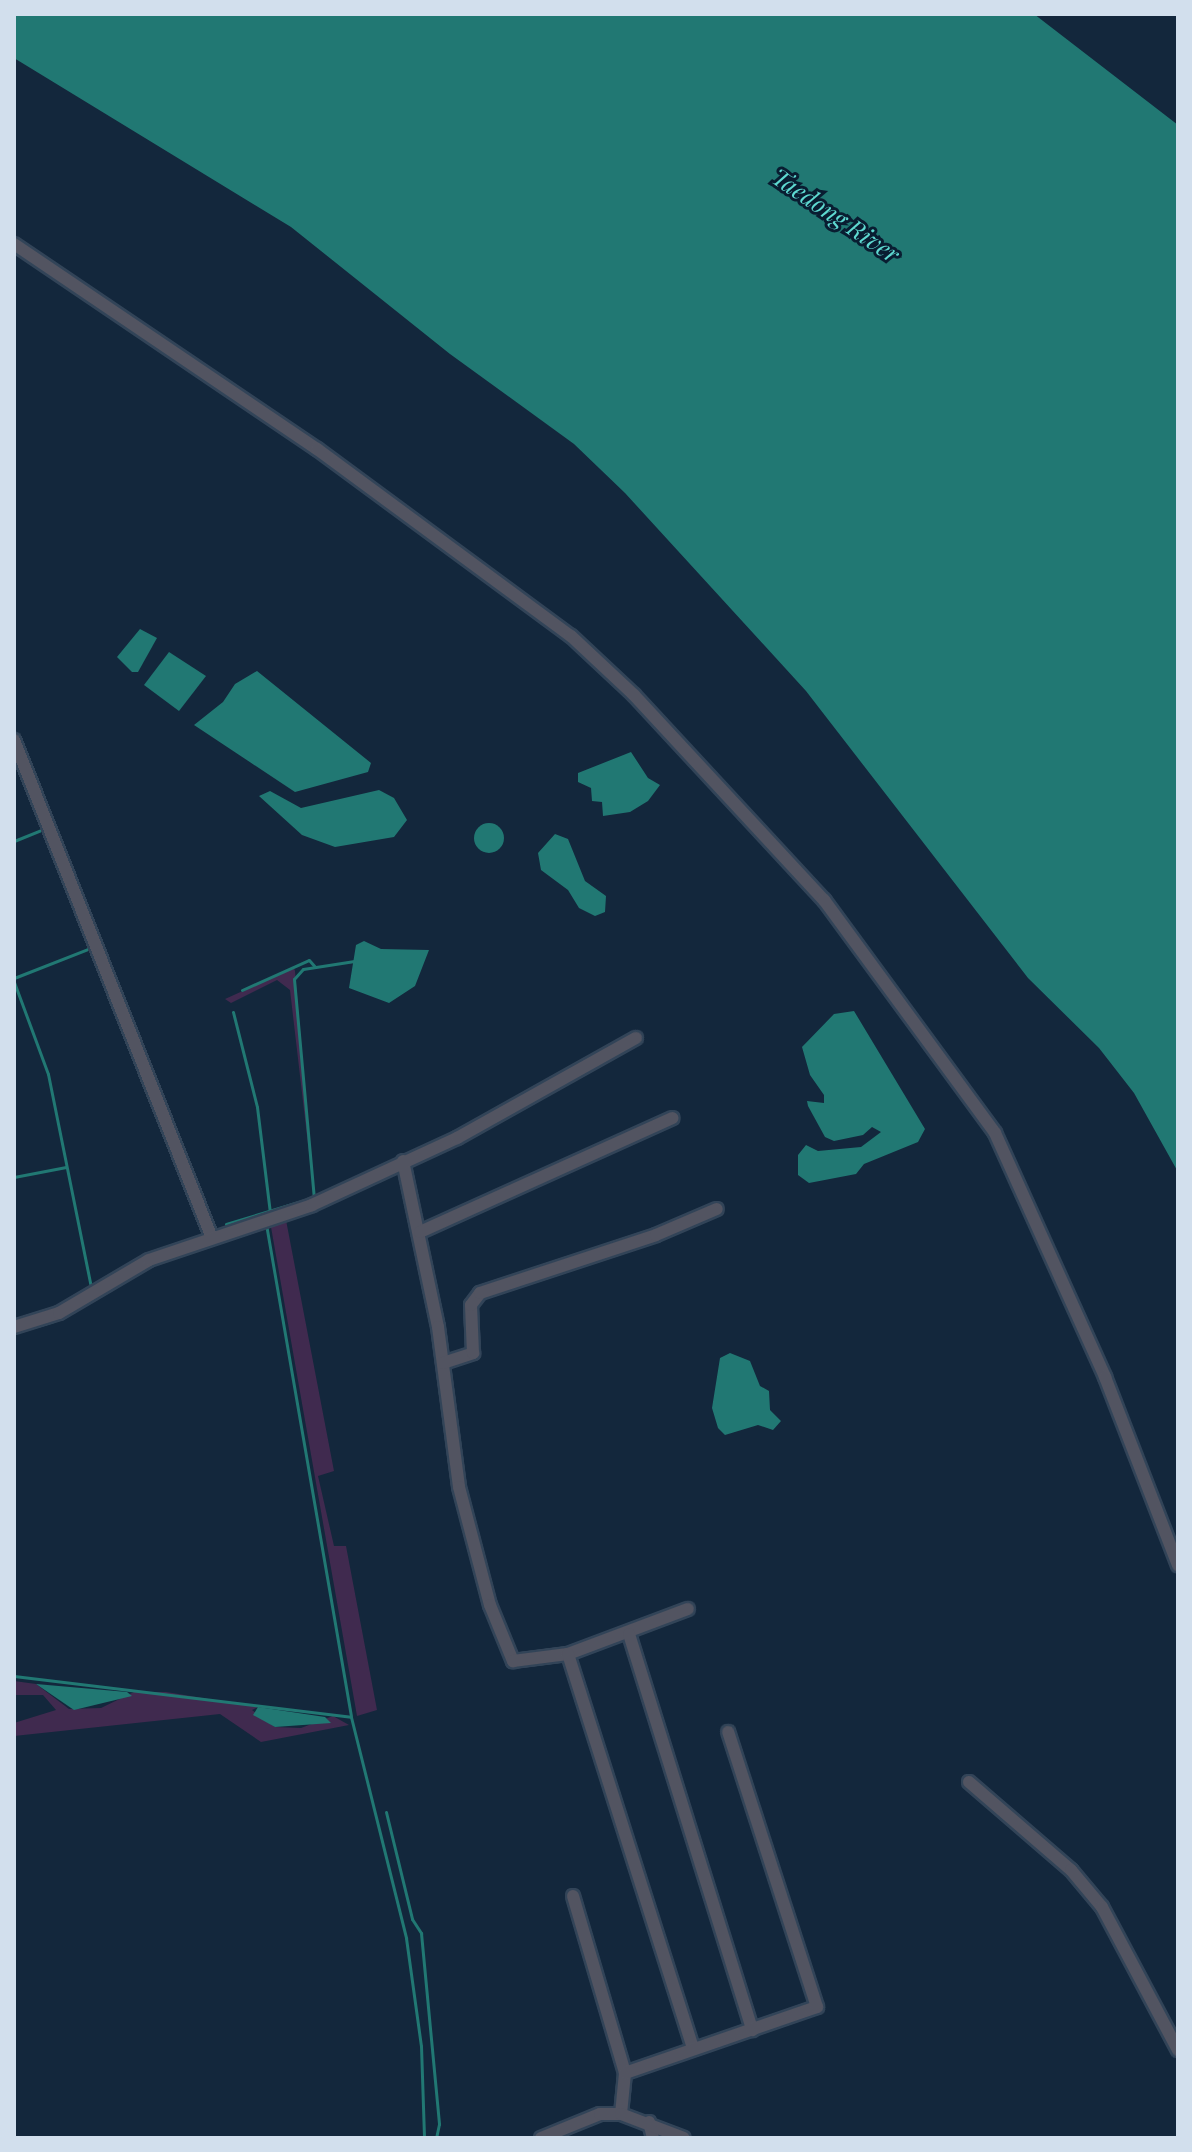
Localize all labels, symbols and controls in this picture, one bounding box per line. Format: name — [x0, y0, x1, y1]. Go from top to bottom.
water label: Taedong River — [767, 162, 905, 268]

